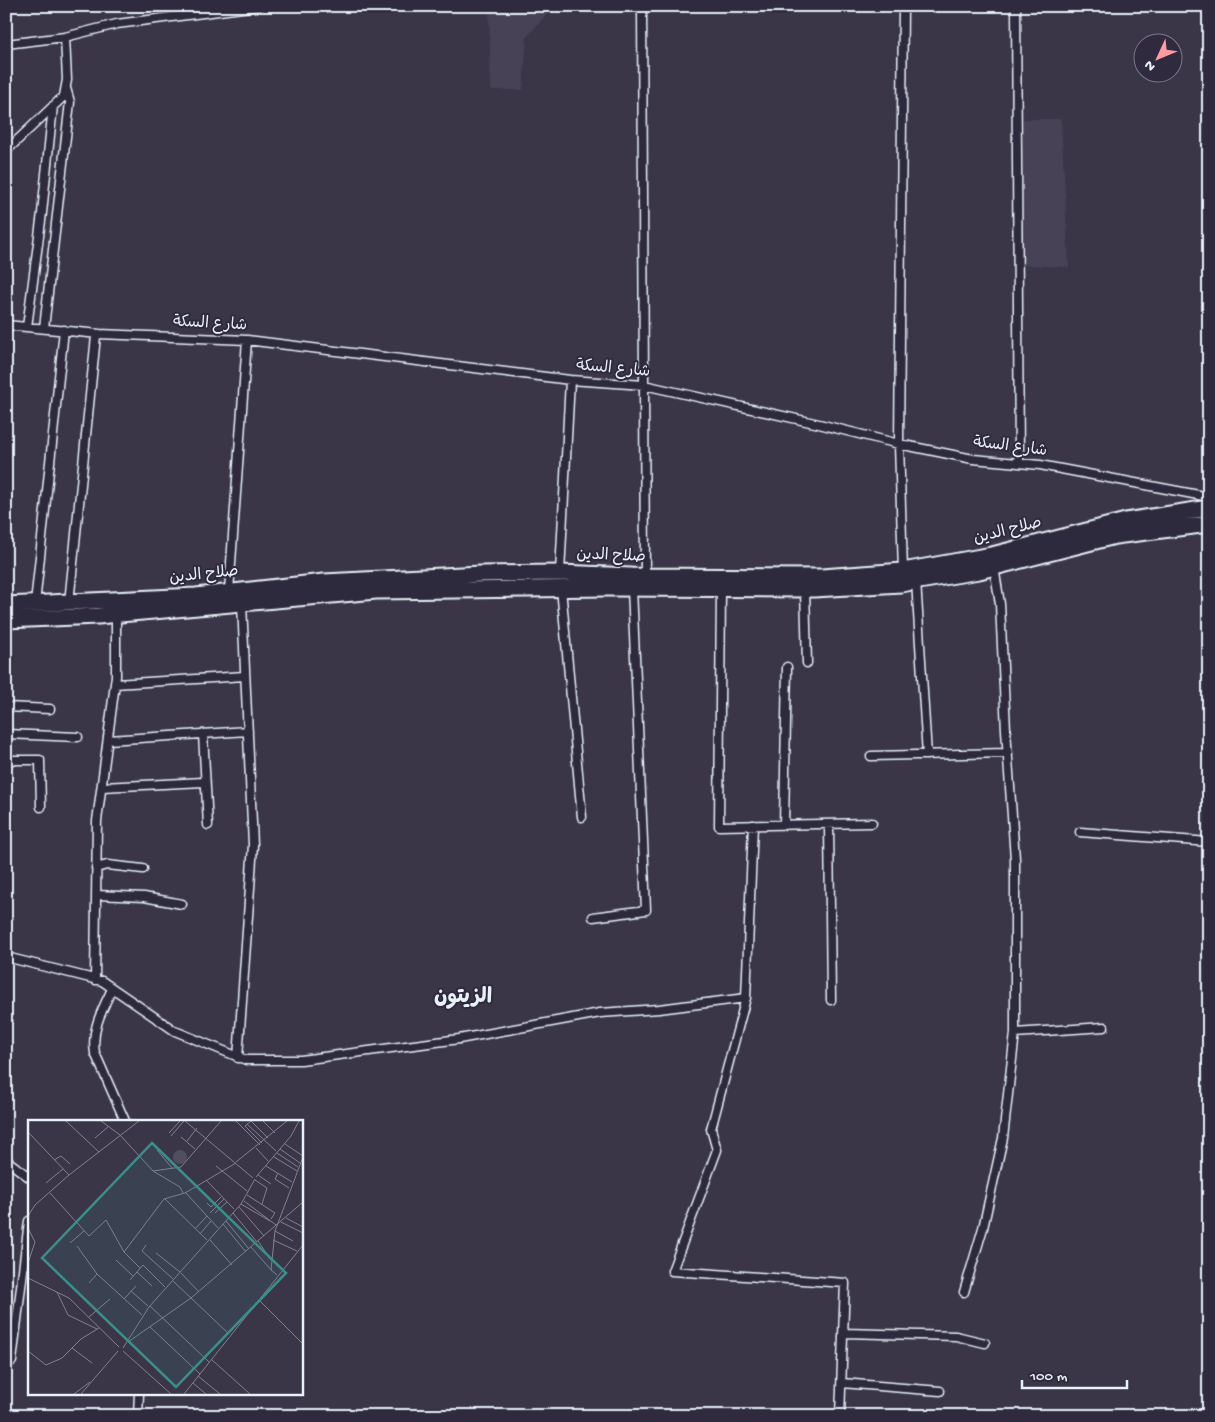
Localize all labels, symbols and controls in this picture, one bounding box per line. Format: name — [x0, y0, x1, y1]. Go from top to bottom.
north arrow — [1132, 32, 1182, 82]
text: N — [1141, 56, 1160, 74]
street label: شارع السكة — [172, 313, 248, 336]
street label: شارع السكة — [575, 356, 651, 383]
street label: شارع السكة — [972, 433, 1048, 462]
street label: صلاح الدين — [972, 514, 1044, 550]
street label: صلاح الدين — [576, 546, 646, 568]
street label: صلاح الدين — [168, 563, 240, 589]
district label: الزيتون — [434, 986, 492, 1011]
inset map — [28, 1120, 302, 1394]
scale bar — [1022, 1357, 1128, 1389]
text: 100 m — [1029, 1368, 1068, 1386]

